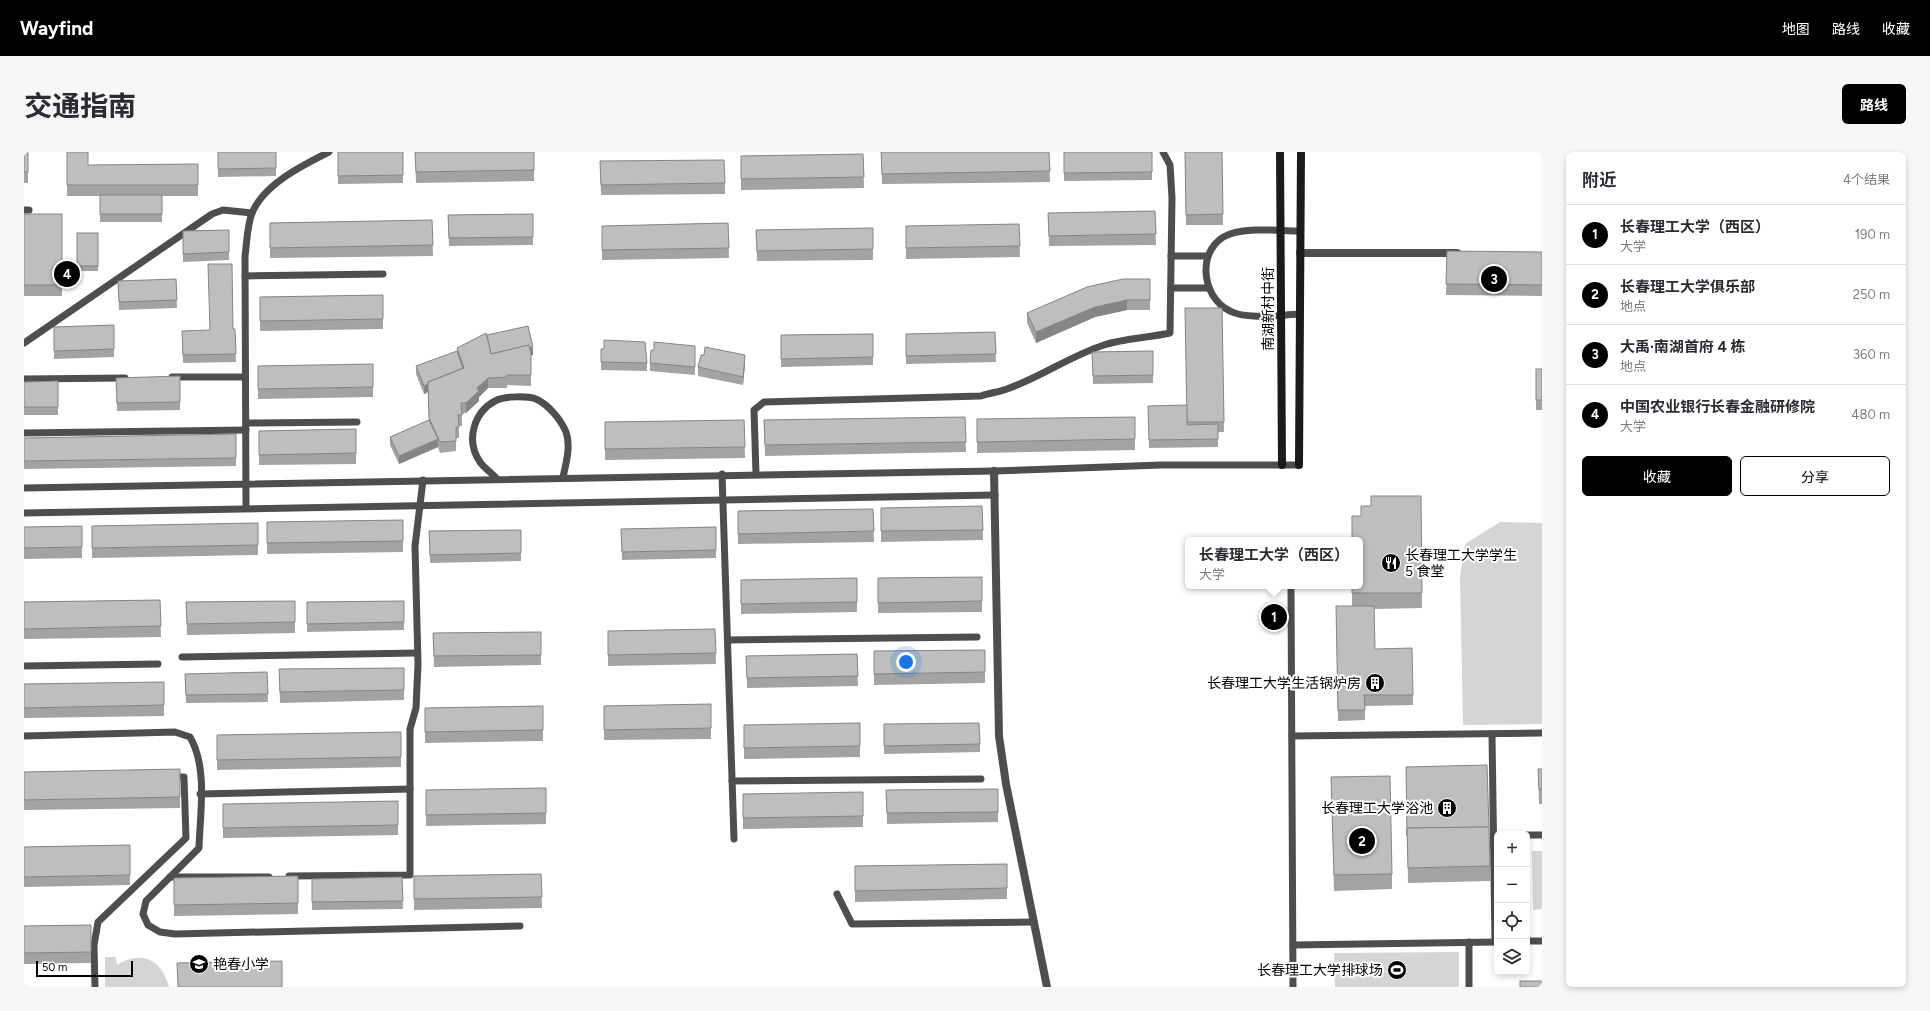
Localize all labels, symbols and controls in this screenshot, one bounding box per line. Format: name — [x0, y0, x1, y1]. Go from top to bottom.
text: Wayfind — [20, 17, 93, 40]
text: 地图 — [1782, 21, 1810, 38]
text: 路线 — [1832, 21, 1860, 38]
text: 收藏 — [1882, 21, 1910, 38]
button: 路线 — [1842, 84, 1906, 124]
text: 交通指南 — [24, 89, 136, 123]
text: 附近 — [1582, 170, 1616, 190]
text: 4个结果 — [1843, 172, 1890, 187]
text: 长春理工大学（西区） — [1620, 218, 1770, 236]
text: 1 — [1592, 227, 1598, 242]
text: 190 m — [1855, 227, 1890, 242]
text: 大学 — [1620, 239, 1646, 254]
pin: 4 — [54, 259, 80, 289]
pin: 3 — [1481, 264, 1507, 294]
street label: 南湖新村中街 — [1260, 267, 1277, 351]
text: 长春理工大学俱乐部 — [1620, 278, 1755, 296]
text: 2 — [1591, 287, 1599, 302]
text: 250 m — [1853, 287, 1890, 302]
text: 地点 — [1620, 299, 1646, 314]
text: 大禹·南湖首府 4 栋 — [1620, 338, 1746, 356]
text: 3 — [1591, 347, 1599, 362]
text: 360 m — [1853, 347, 1890, 362]
text: 地点 — [1620, 359, 1646, 374]
text: 中国农业银行长春金融研修院 — [1620, 398, 1815, 416]
text: 4 — [1591, 407, 1599, 422]
text: 480 m — [1851, 407, 1890, 422]
text: 大学 — [1620, 419, 1646, 434]
button: 收藏 — [1582, 456, 1732, 496]
button: 分享 — [1740, 456, 1890, 496]
popup — [1185, 537, 1363, 589]
text: 长春理工大学（西区） — [1199, 546, 1349, 564]
place label: 长春理工大学学生 5 食堂 — [1405, 547, 1517, 580]
restaurant icon: 长春理工大学学生 5 食堂 — [1380, 552, 1402, 574]
text: 大学 — [1199, 567, 1225, 582]
pin: 1 — [1261, 602, 1287, 632]
your location — [896, 652, 916, 672]
building icon: 长春理工大学生活锅炉房 — [1364, 672, 1386, 694]
place label: 长春理工大学生活锅炉房 — [1207, 675, 1361, 692]
building icon: 长春理工大学浴池 — [1436, 797, 1458, 819]
place label: 长春理工大学浴池 — [1321, 800, 1433, 817]
pin: 2 — [1349, 826, 1375, 856]
map controls — [1494, 831, 1530, 975]
button: + — [1494, 831, 1530, 867]
button: − — [1494, 867, 1530, 903]
button: locate — [1494, 903, 1530, 939]
button: layers — [1494, 939, 1530, 975]
school or university icon: 艳春小学 — [188, 953, 210, 975]
place label: 艳春小学 — [213, 956, 269, 973]
scale bar — [36, 959, 133, 978]
sports icon: 长春理工大学排球场 — [1386, 959, 1408, 981]
text: 50 m — [42, 961, 67, 974]
place label: 长春理工大学排球场 — [1257, 962, 1383, 979]

